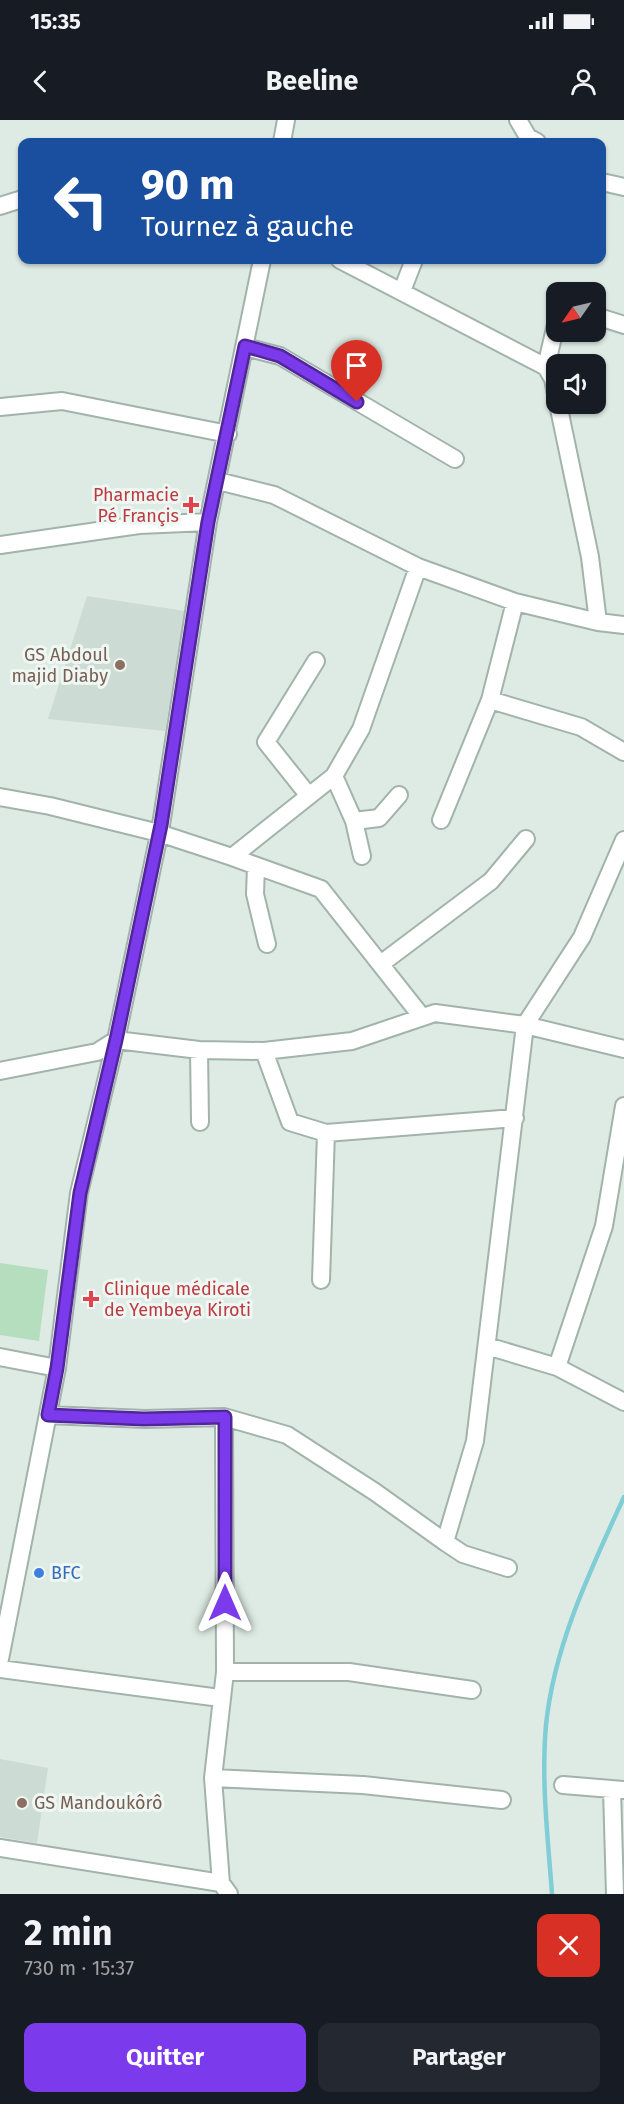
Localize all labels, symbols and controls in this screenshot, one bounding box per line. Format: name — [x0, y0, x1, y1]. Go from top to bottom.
text: 15:35 — [30, 8, 81, 35]
icon: back — [24, 65, 57, 98]
text: Beeline — [266, 65, 358, 97]
icon: person — [567, 65, 600, 98]
text: 90 m — [141, 160, 235, 210]
icon: left — [42, 162, 120, 240]
text: Tournez à gauche — [141, 211, 354, 243]
north arrow — [546, 282, 606, 342]
map controls — [546, 282, 606, 414]
pin — [331, 340, 382, 402]
icon: arrive — [340, 349, 373, 382]
button: sound — [546, 354, 606, 414]
place label: Pharmacie Pé Françis — [93, 484, 179, 527]
marker: Pharmacie Pé Françis — [184, 498, 198, 512]
place label: GS Abdoul majid Diaby — [11, 644, 108, 687]
marker: GS Abdoul majid Diaby — [113, 658, 127, 672]
place label: Clinique médicale de Yembeya Kiroti — [104, 1278, 251, 1321]
marker: Clinique médicale de Yembeya Kiroti — [82, 1290, 100, 1308]
place label: BFC — [51, 1562, 81, 1584]
marker: BFC — [32, 1566, 46, 1580]
position arrow — [193, 1571, 257, 1635]
place label: GS Mandoukôrô — [34, 1792, 163, 1814]
marker: GS Mandoukôrô — [15, 1796, 29, 1810]
text: 2 min — [24, 1911, 113, 1955]
button: close — [537, 1914, 600, 1977]
text: 730 m · 15:37 — [24, 1956, 134, 1980]
button: Quitter — [24, 2023, 306, 2092]
button: Partager — [318, 2023, 600, 2092]

